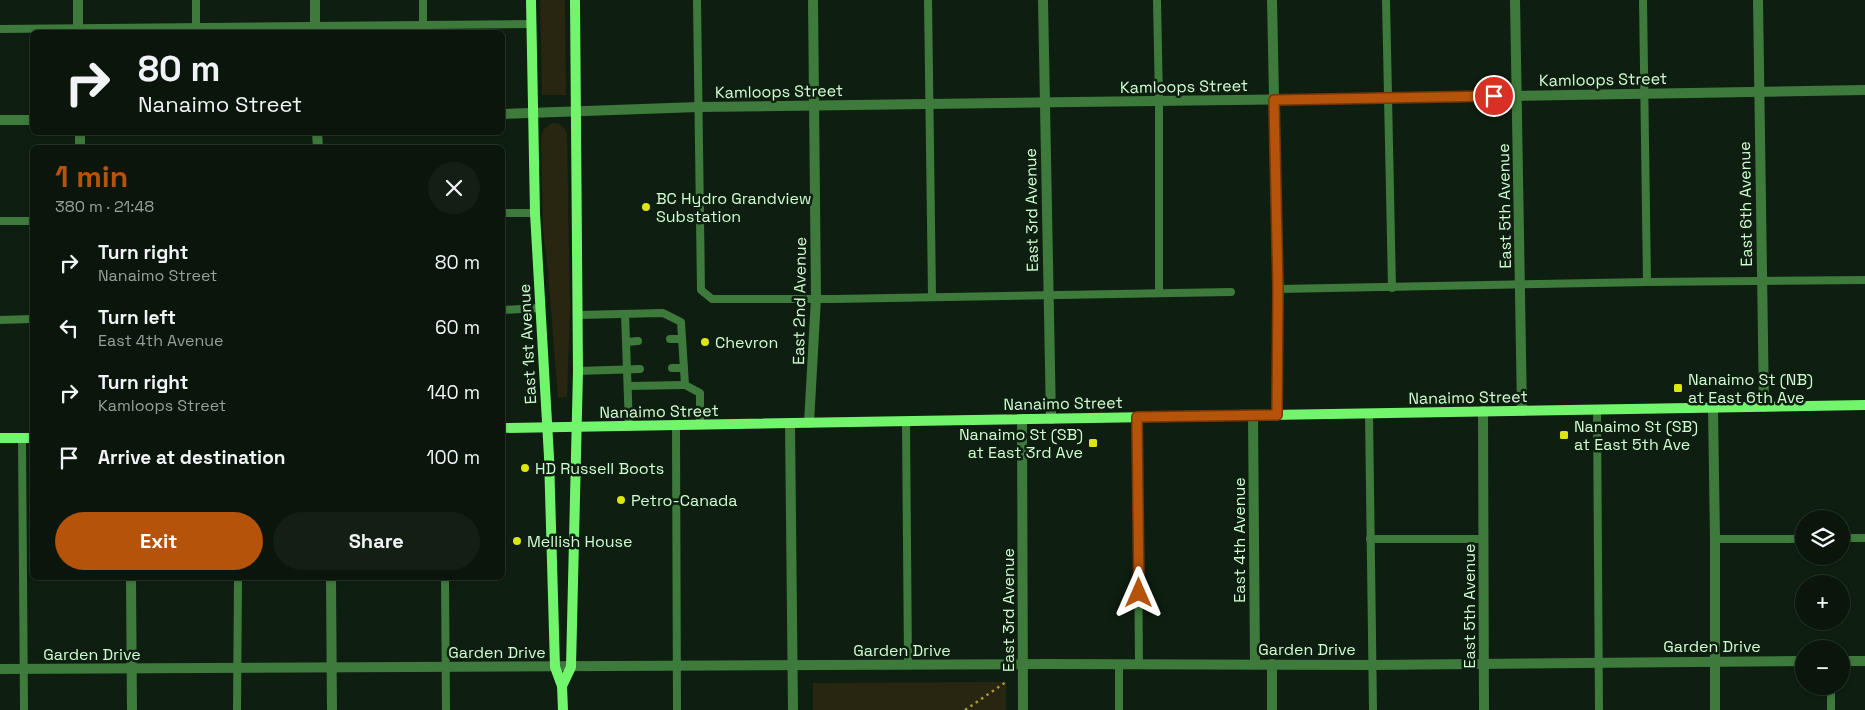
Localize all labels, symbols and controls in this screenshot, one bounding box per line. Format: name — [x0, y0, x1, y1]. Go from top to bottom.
text: 80 m — [138, 47, 220, 91]
icon: right — [55, 50, 120, 115]
street label: Kamloops Street — [1539, 68, 1667, 91]
street label: Kamloops Street — [1120, 75, 1248, 98]
pin — [1473, 75, 1515, 117]
street label: Kamloops Street — [715, 80, 843, 103]
icon: arrive — [1480, 82, 1508, 110]
text: Nanaimo Street — [138, 90, 302, 118]
street label: East 6th Avenue — [1734, 141, 1757, 267]
street label: East 5th Avenue — [1493, 143, 1516, 269]
street label: East 3rd Avenue — [1020, 148, 1043, 272]
text: 1 min — [55, 157, 128, 196]
button: close — [428, 162, 480, 214]
place label: BC Hydro Grandview Substation — [656, 188, 812, 227]
text: 380 m · 21:48 — [55, 196, 154, 217]
marker: BC Hydro Grandview Substation — [640, 201, 652, 213]
street label: East 2nd Avenue — [788, 237, 811, 365]
text: Turn right — [98, 240, 188, 265]
icon: right — [55, 249, 83, 277]
text: 80 m — [435, 250, 480, 275]
text: Nanaimo Street — [98, 265, 217, 286]
street label: East 1st Avenue — [514, 283, 541, 405]
text: Turn left — [98, 305, 176, 330]
icon: left — [55, 314, 83, 342]
text: 60 m — [435, 315, 480, 340]
text: East 4th Avenue — [98, 330, 223, 351]
place label: Chevron — [715, 332, 778, 353]
marker: Chevron — [699, 336, 711, 348]
place label: Nanaimo St (NB) at East 6th Ave — [1688, 369, 1813, 408]
text: Turn right — [98, 370, 188, 395]
icon: right — [55, 379, 83, 407]
text: 140 m — [427, 380, 480, 405]
marker: Nanaimo St (NB) at East 6th Ave — [1672, 382, 1684, 394]
street label: Nanaimo Street — [1408, 386, 1528, 409]
street label: Nanaimo Street — [1003, 392, 1123, 415]
text: Kamloops Street — [98, 395, 226, 416]
street label: Nanaimo Street — [599, 400, 719, 423]
place label: Nanaimo St (SB) at East 5th Ave — [1574, 416, 1698, 455]
place label: Nanaimo St (SB) at East 3rd Ave — [959, 424, 1083, 463]
marker: Nanaimo St (SB) at East 5th Ave — [1558, 429, 1570, 441]
marker: Nanaimo St (SB) at East 3rd Ave — [1087, 437, 1099, 449]
icon: arrive — [55, 444, 83, 472]
text: Arrive at destination — [98, 445, 286, 470]
text: 100 m — [426, 445, 480, 470]
place label: HD Russell Boots — [535, 458, 664, 479]
marker: HD Russell Boots — [519, 462, 531, 474]
street label: East 4th Avenue — [1229, 477, 1250, 603]
place label: Petro-Canada — [631, 490, 738, 511]
marker: Petro-Canada — [615, 494, 627, 506]
map controls — [1795, 510, 1850, 695]
button: layers — [1795, 510, 1850, 565]
button: Exit — [55, 512, 263, 570]
button: Share — [273, 512, 480, 570]
place label: Mellish House — [527, 531, 633, 552]
marker: Mellish House — [511, 535, 523, 547]
street label: East 5th Avenue — [1459, 543, 1480, 669]
street label: East 3rd Avenue — [998, 548, 1019, 672]
position arrow — [1112, 566, 1164, 618]
button: + — [1795, 575, 1850, 630]
street label: Garden Drive — [1663, 636, 1761, 657]
street label: Garden Drive — [1258, 639, 1356, 660]
street label: Garden Drive — [853, 640, 951, 661]
button: − — [1795, 640, 1850, 695]
street label: Garden Drive — [448, 642, 546, 663]
street label: Garden Drive — [43, 644, 141, 665]

